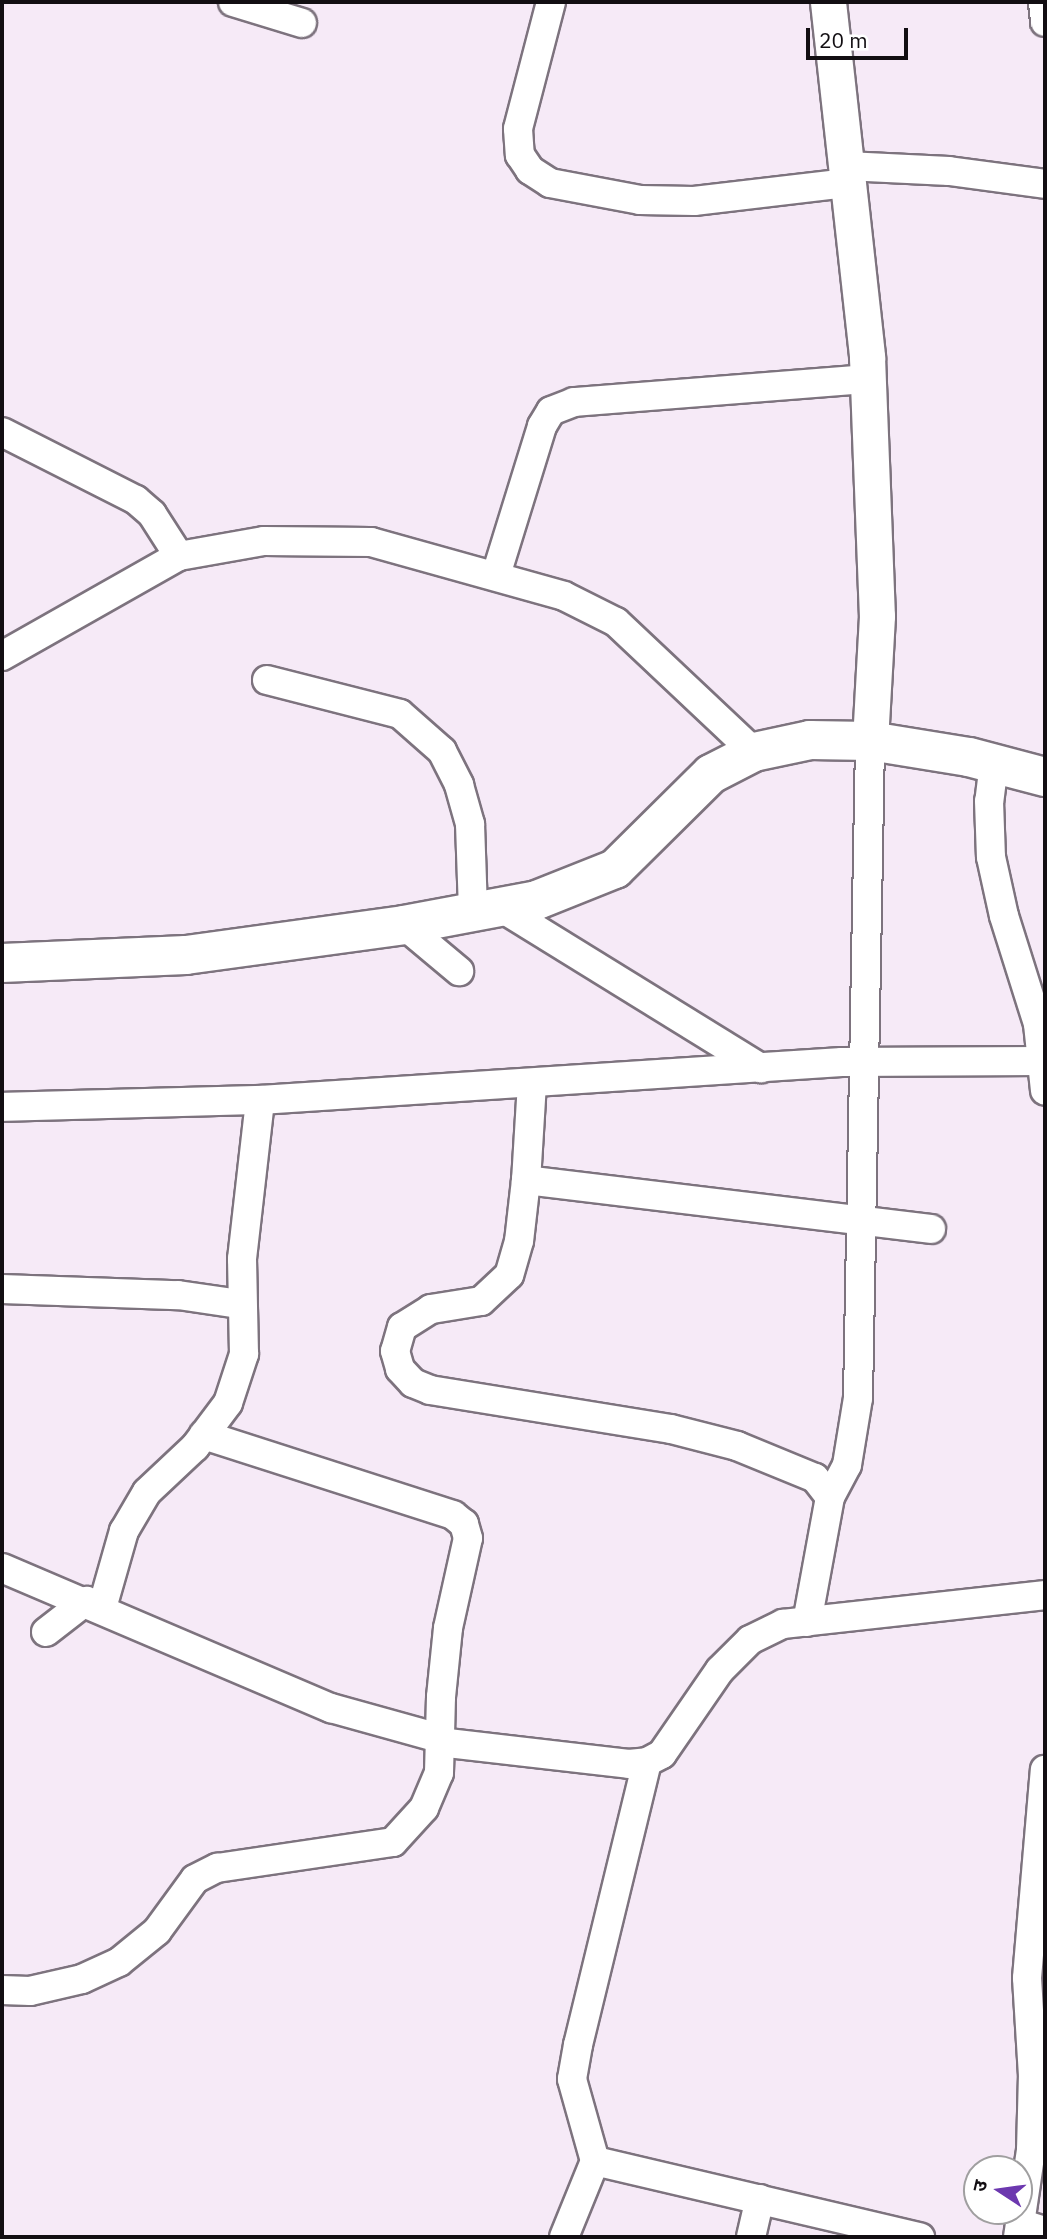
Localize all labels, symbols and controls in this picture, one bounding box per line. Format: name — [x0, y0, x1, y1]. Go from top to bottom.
scale bar — [809, 14, 911, 58]
text: 20 m — [819, 26, 868, 54]
north arrow — [963, 2155, 1033, 2225]
text: उ — [967, 2178, 992, 2194]

